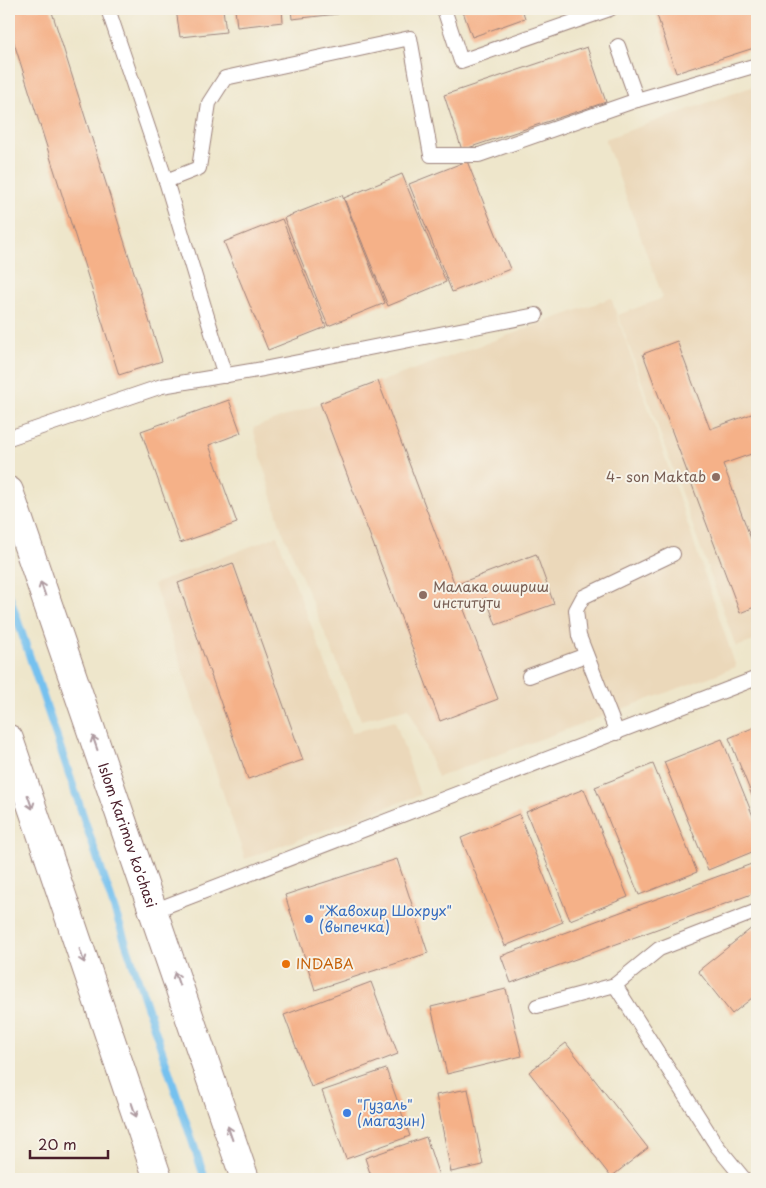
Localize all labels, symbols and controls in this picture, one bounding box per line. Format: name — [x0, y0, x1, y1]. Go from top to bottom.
place label: 4- son Maktab — [606, 466, 706, 487]
marker: 4- son Maktab — [710, 471, 722, 483]
place label: Малака ошириш институти — [433, 576, 549, 613]
one-way arrow — [37, 582, 47, 598]
marker: Малака ошириш институти — [417, 589, 429, 601]
one-way arrow — [90, 735, 100, 751]
street label: Islom Karimov ko'chasi — [93, 760, 162, 910]
one-way arrow — [26, 794, 35, 809]
place label: "Жавохир Шохрух" (выпечка) — [319, 900, 452, 937]
marker: "Жавохир Шохрух" (выпечка) — [303, 913, 315, 925]
one-way arrow — [78, 947, 87, 963]
place label: INDABA — [296, 953, 354, 974]
marker: INDABA — [280, 958, 292, 970]
one-way arrow — [172, 972, 181, 988]
place label: "Гузаль" (магазин) — [357, 1094, 426, 1131]
one-way arrow — [130, 1101, 139, 1117]
marker: "Гузаль" (магазин) — [341, 1107, 353, 1119]
one-way arrow — [224, 1125, 234, 1141]
scale bar — [30, 1128, 108, 1160]
text: 20 m — [38, 1132, 77, 1155]

